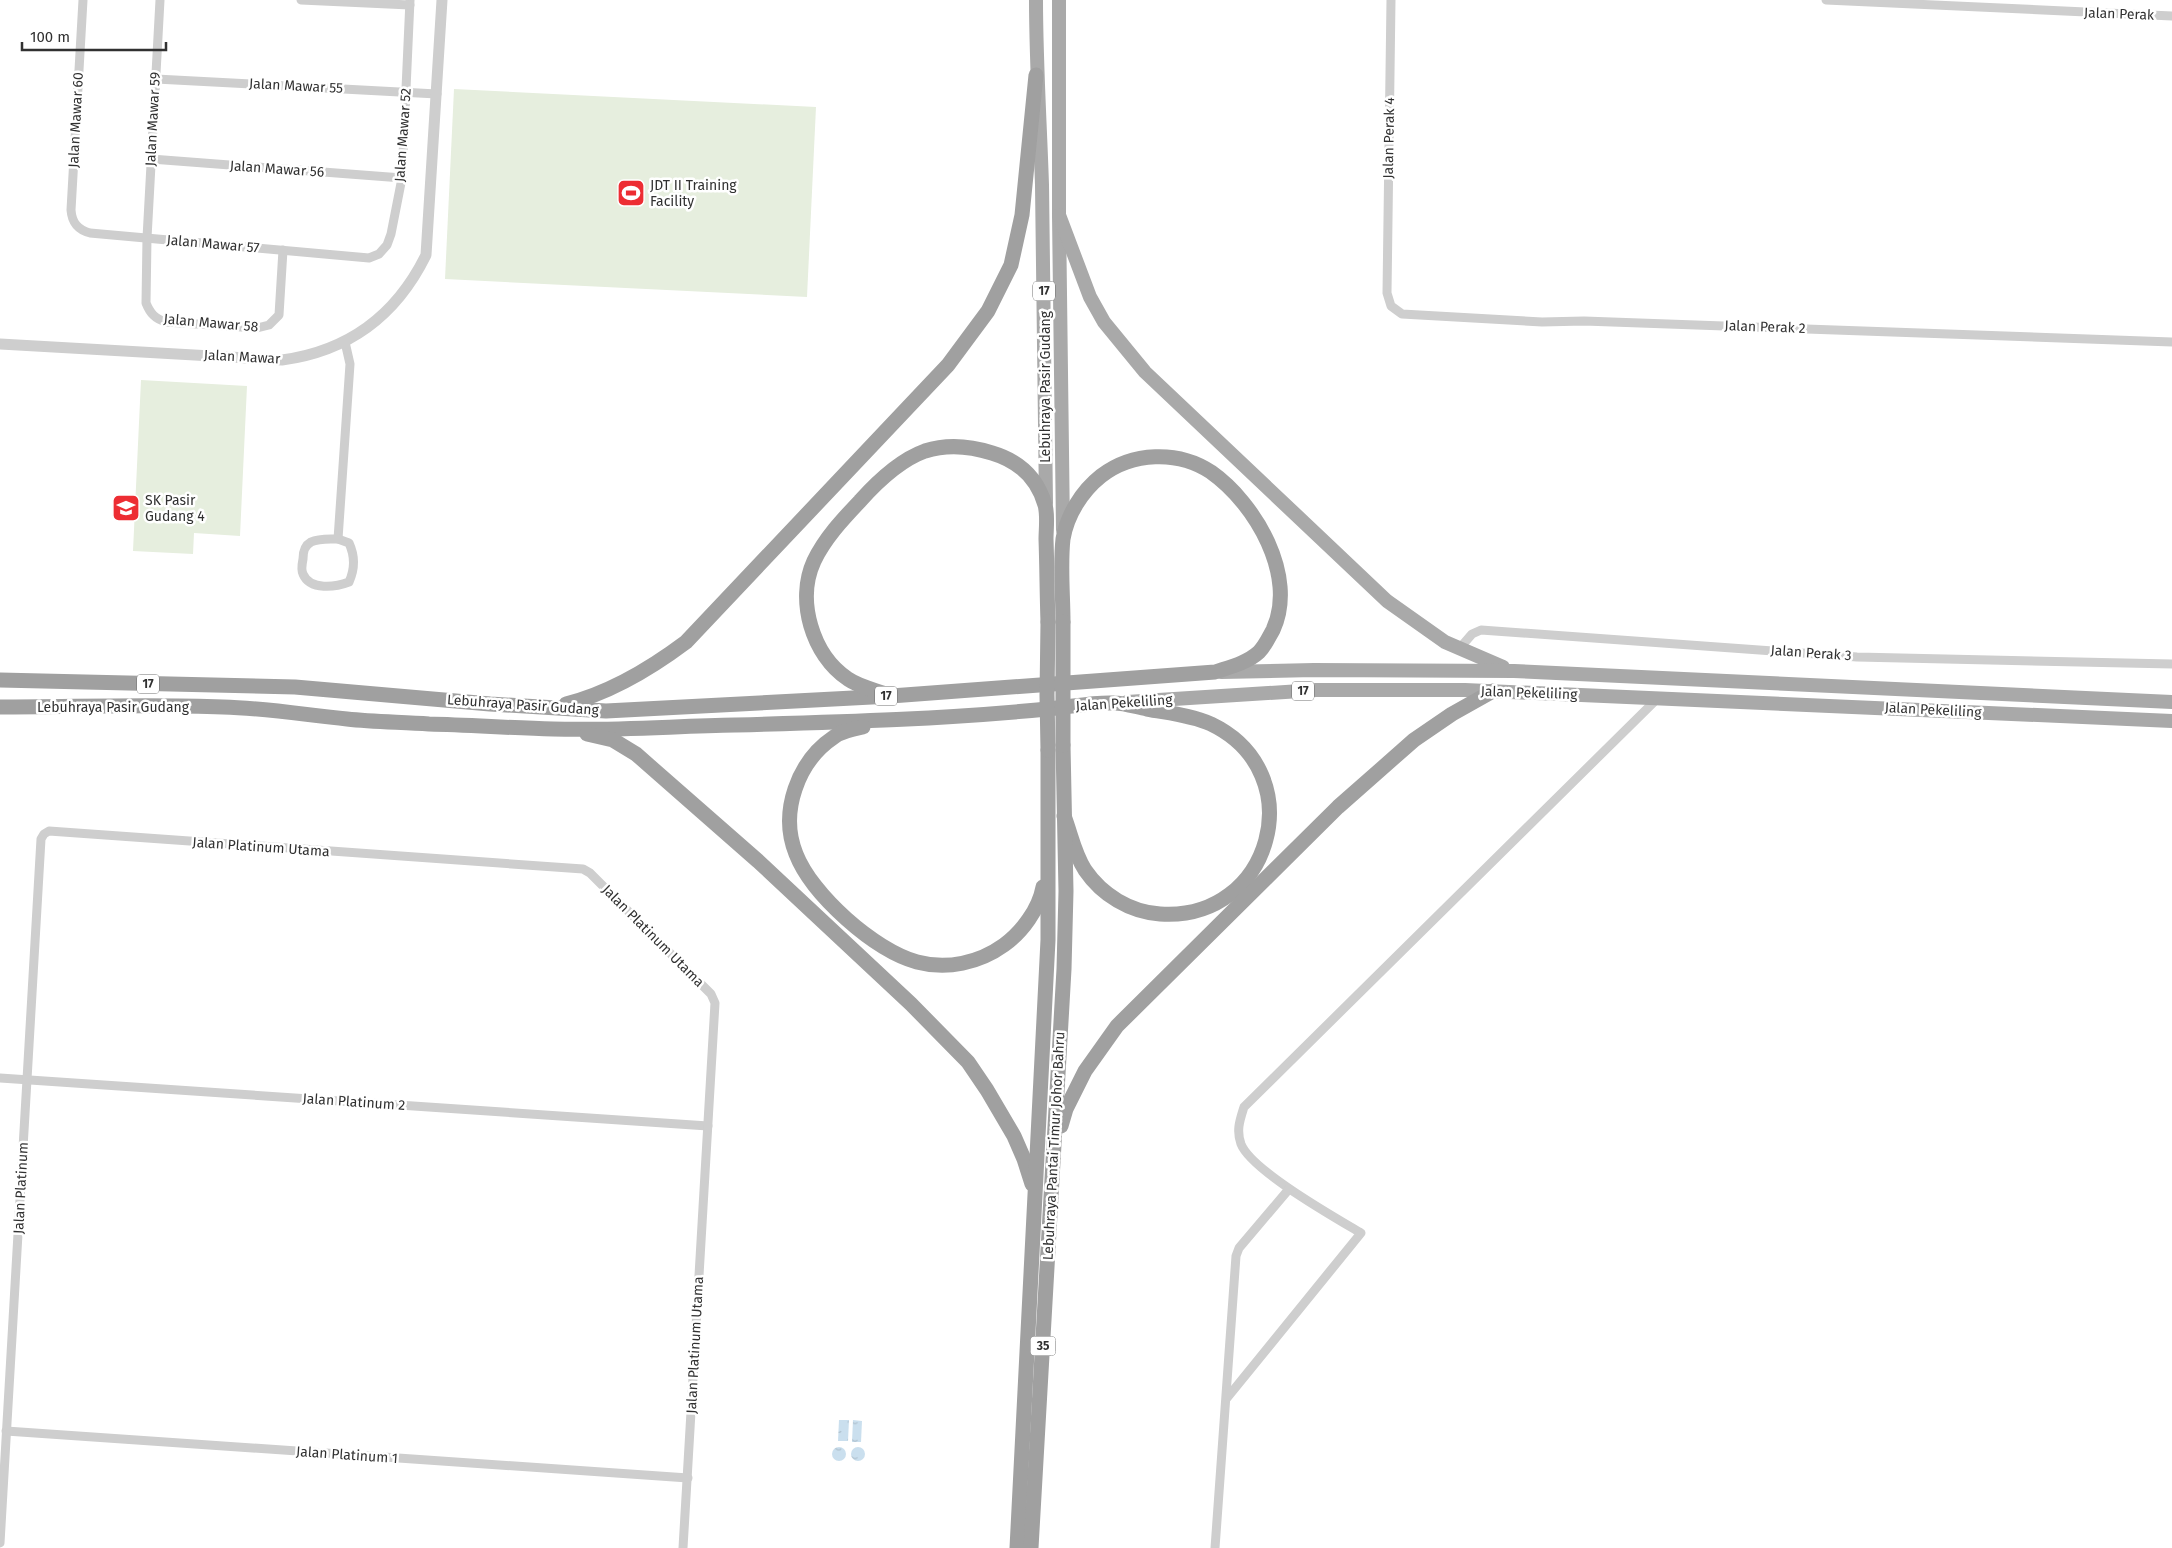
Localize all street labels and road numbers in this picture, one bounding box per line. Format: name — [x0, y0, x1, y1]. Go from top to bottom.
street label: Jalan Perak — [2084, 4, 2155, 24]
street label: Jalan Mawar 59 — [142, 71, 164, 167]
street label: Jalan Mawar 60 — [65, 72, 87, 168]
street label: Jalan Mawar 55 — [248, 75, 344, 97]
street label: Jalan Mawar 52 — [391, 87, 415, 183]
street label: Jalan Perak 4 — [1380, 97, 1398, 179]
street label: Jalan Mawar 56 — [229, 157, 325, 181]
street label: Jalan Mawar 57 — [166, 231, 260, 257]
road number: 17 — [1033, 282, 1055, 300]
street label: Jalan Mawar 58 — [163, 310, 259, 336]
street label: Lebuhraya Pasir Gudang — [1037, 310, 1054, 463]
street label: Jalan Perak 2 — [1724, 317, 1806, 337]
street label: Jalan Mawar — [203, 347, 281, 368]
street label: Jalan Perak 3 — [1770, 642, 1852, 664]
road number: 17 — [137, 674, 159, 694]
road number: 17 — [1292, 681, 1314, 700]
street label: Jalan Pekeliling — [1480, 683, 1578, 703]
road number: 17 — [875, 686, 897, 706]
street label: Lebuhraya Pasir Gudang — [447, 691, 600, 719]
street label: Jalan Pekeliling — [1075, 691, 1174, 715]
street label: Lebuhraya Pasir Gudang — [37, 699, 190, 716]
street label: Jalan Pekeliling — [1884, 699, 1983, 721]
street label: Jalan Platinum Utama — [192, 834, 330, 860]
street label: Jalan Platinum Utama — [598, 881, 708, 991]
street label: Lebuhraya Pantai Timur Johor Bahru — [1040, 1031, 1068, 1261]
street label: Jalan Platinum 2 — [302, 1090, 406, 1114]
street label: Jalan Platinum — [10, 1141, 32, 1235]
street label: Jalan Platinum Utama — [683, 1276, 707, 1414]
road number: 35 — [1030, 1336, 1056, 1355]
street label: Jalan Platinum 1 — [295, 1443, 399, 1467]

